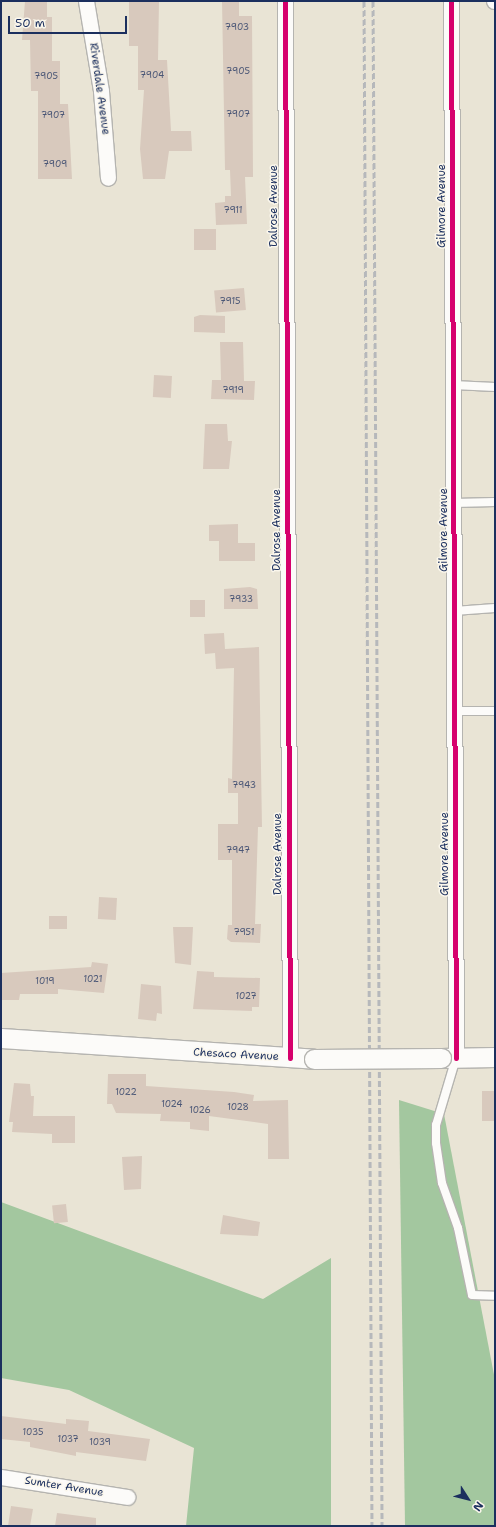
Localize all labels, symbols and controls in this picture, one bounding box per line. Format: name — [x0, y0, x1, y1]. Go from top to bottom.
scale bar — [10, 8, 129, 34]
text: 50 m — [15, 15, 45, 31]
house number: 7903 — [225, 22, 249, 32]
street label: Riverdale Avenue — [86, 42, 112, 136]
house number: 7905 — [226, 66, 250, 76]
house number: 7904 — [140, 70, 164, 80]
house number: 7905 — [34, 71, 58, 81]
house number: 7907 — [226, 109, 250, 119]
house number: 7907 — [41, 110, 65, 120]
house number: 7909 — [43, 159, 67, 169]
street label: Gilmore Avenue — [435, 164, 449, 248]
street label: Dalrose Avenue — [267, 165, 281, 247]
house number: 7911 — [223, 205, 243, 215]
house number: 7915 — [219, 296, 241, 306]
house number: 7919 — [222, 385, 244, 395]
street label: Gilmore Avenue — [437, 488, 451, 572]
street label: Dalrose Avenue — [270, 489, 284, 571]
house number: 7933 — [229, 594, 253, 604]
house number: 7943 — [232, 780, 256, 790]
street label: Gilmore Avenue — [438, 812, 452, 896]
street label: Dalrose Avenue — [271, 813, 285, 895]
house number: 7947 — [226, 845, 250, 855]
house number: 7951 — [233, 927, 255, 937]
house number: 1021 — [84, 974, 102, 984]
house number: 1019 — [35, 976, 55, 986]
house number: 1027 — [235, 991, 257, 1001]
street label: Chesaco Avenue — [193, 1046, 279, 1064]
house number: 1022 — [115, 1087, 137, 1097]
house number: 1024 — [161, 1099, 183, 1109]
house number: 1028 — [227, 1102, 249, 1112]
house number: 1026 — [189, 1105, 211, 1115]
house number: 1035 — [23, 1427, 43, 1437]
house number: 1037 — [57, 1434, 79, 1444]
house number: 1039 — [89, 1437, 111, 1447]
street label: Sumter Avenue — [24, 1474, 104, 1500]
north arrow — [448, 1479, 488, 1519]
text: N — [469, 1498, 487, 1514]

